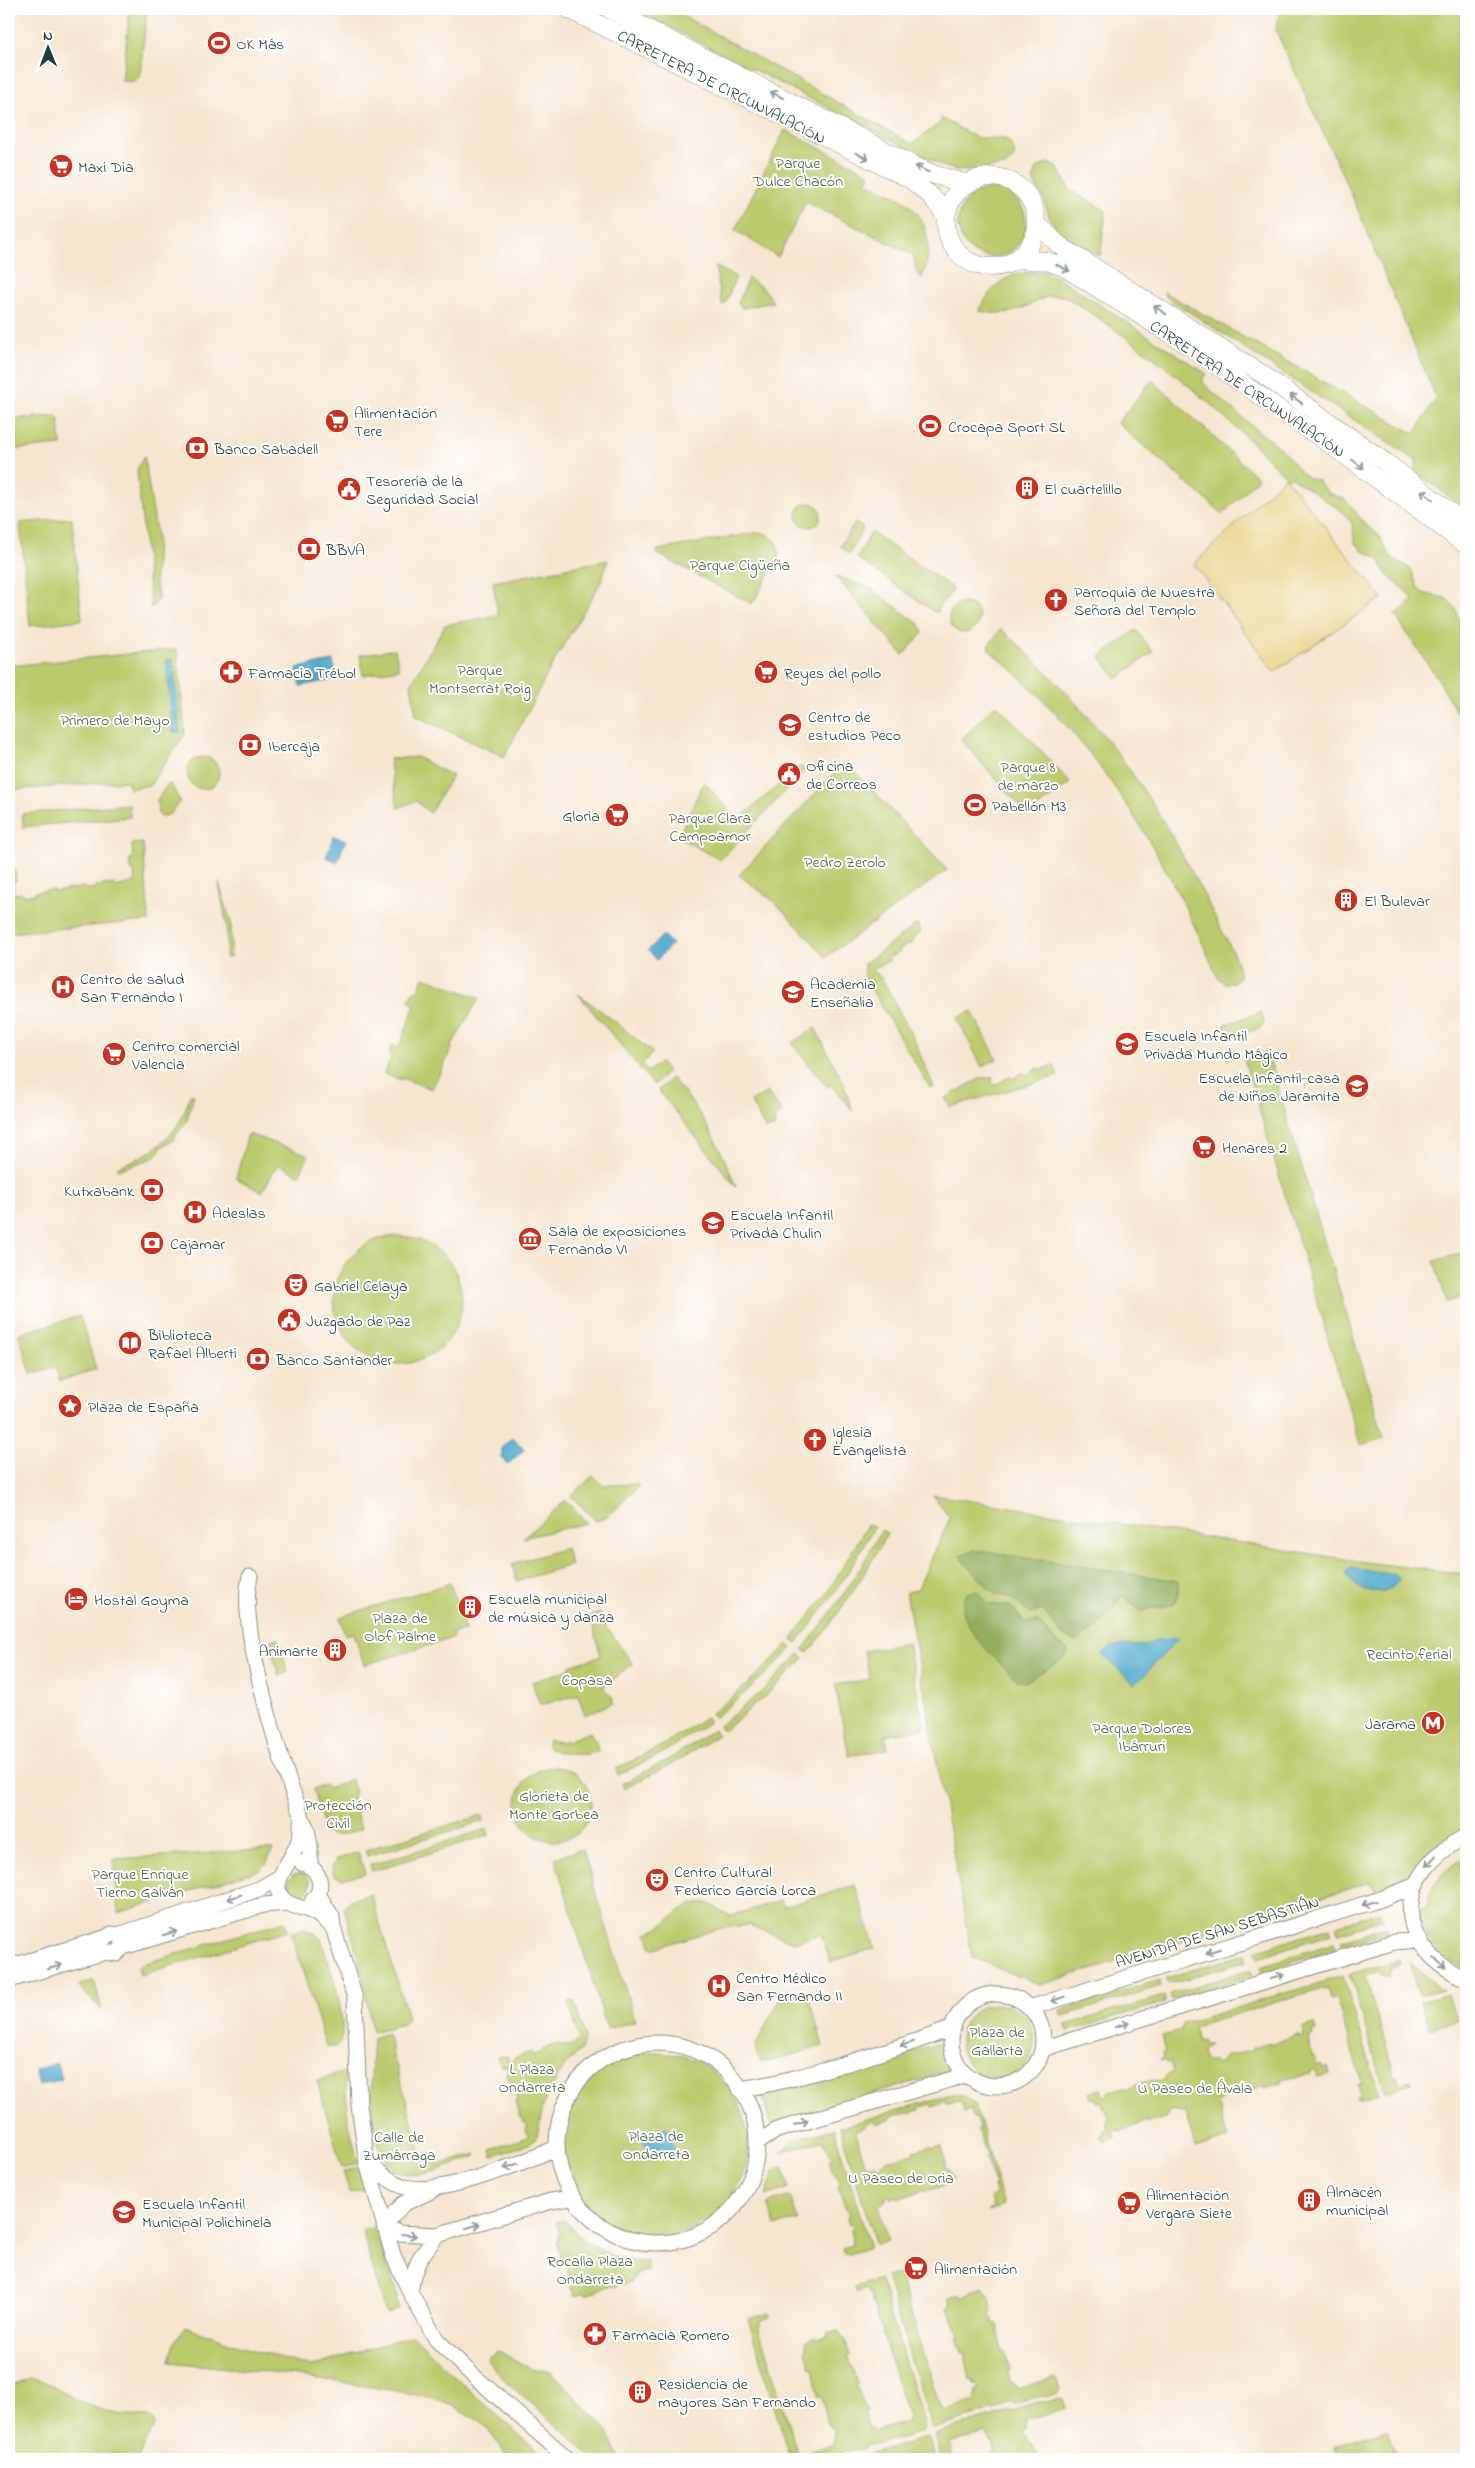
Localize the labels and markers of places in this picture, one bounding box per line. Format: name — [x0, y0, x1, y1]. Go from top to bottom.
sports icon: OK Más — [206, 30, 232, 56]
place label: OK Más — [236, 33, 284, 57]
supermarket icon: Maxi Dia — [48, 153, 74, 179]
place label: Maxi Dia — [78, 156, 134, 180]
place label: Alimentación Tere — [354, 402, 437, 444]
supermarket icon: Alimentación Tere — [324, 408, 350, 434]
sports icon: Crocapa Sport SL — [917, 413, 943, 439]
place label: Crocapa Sport SL — [948, 416, 1065, 440]
bank icon: Banco Sabadell — [184, 435, 210, 461]
place label: Banco Sabadell — [213, 438, 319, 462]
place label: Tesorería de la Seguridad Social — [366, 470, 478, 512]
building icon: El cuartelillo — [1014, 475, 1040, 501]
public building icon: Tesorería de la Seguridad Social — [336, 476, 362, 502]
place label: El cuartelillo — [1044, 478, 1122, 502]
bank icon: BBVA — [296, 536, 322, 562]
place label: BBVA — [325, 539, 365, 563]
place label: Parroquia de Nuestra Señora del Templo — [1074, 581, 1215, 623]
church icon: Parroquia de Nuestra Señora del Templo — [1043, 587, 1069, 613]
pharmacy icon: Farmacia Trébol — [218, 659, 244, 685]
supermarket icon: Reyes del pollo — [753, 659, 779, 685]
place label: Farmacia Trébol — [247, 662, 356, 686]
place label: Reyes del pollo — [784, 662, 881, 686]
place label: Centro de estudios Peco — [808, 706, 901, 748]
school or university icon: Centro de estudios Peco — [777, 712, 803, 738]
bank icon: Ibercaja — [237, 732, 263, 758]
place label: Ibercaja — [268, 735, 320, 759]
place label: Oficina de Correos — [806, 755, 877, 797]
public building icon: Oficina de Correos — [776, 761, 802, 787]
sports icon: Pabellón M3 — [962, 792, 988, 818]
place label: Pabellón M3 — [992, 795, 1066, 819]
supermarket icon: Gloria — [604, 802, 630, 828]
place label: Gloria — [562, 805, 600, 829]
building icon: El Bulevar — [1333, 887, 1359, 913]
place label: El Bulevar — [1364, 890, 1430, 914]
place label: Centro de salud San Fernando I — [80, 968, 184, 1010]
place label: Academia Enseñalia — [810, 973, 876, 1015]
hospital icon: Centro de salud San Fernando I — [50, 974, 76, 1000]
school or university icon: Academia Enseñalia — [780, 979, 806, 1005]
place label: Escuela Infantil Privada Mundo Mágico — [1144, 1025, 1288, 1067]
school or university icon: Escuela Infantil Privada Mundo Mágico — [1114, 1031, 1140, 1057]
place label: Centro comercial Valencia — [131, 1035, 240, 1077]
supermarket icon: Centro comercial Valencia — [101, 1041, 127, 1067]
place label: Escuela Infantil-casa de Niños Jaramita — [1198, 1067, 1340, 1109]
school or university icon: Escuela Infantil-casa de Niños Jaramita — [1344, 1073, 1370, 1099]
supermarket icon: Henares 2 — [1191, 1134, 1217, 1160]
place label: Henares 2 — [1222, 1137, 1287, 1161]
bank icon: Kutxabank — [139, 1177, 165, 1203]
place label: Kutxabank — [64, 1180, 135, 1204]
hospital icon: Adeslas — [182, 1199, 208, 1225]
place label: Adeslas — [212, 1202, 266, 1226]
place label: Escuela Infantil Privada Chulin — [730, 1204, 833, 1246]
school or university icon: Escuela Infantil Privada Chulin — [700, 1210, 726, 1236]
place label: Sala de exposiciones Fernando VI — [547, 1220, 686, 1262]
museum icon: Sala de exposiciones Fernando VI — [517, 1226, 543, 1252]
bank icon: Cajamar — [139, 1230, 165, 1256]
place label: Cajamar — [170, 1233, 225, 1257]
theatre icon: Gabriel Celaya — [283, 1272, 309, 1298]
place label: Gabriel Celaya — [314, 1275, 408, 1299]
public building icon: Juzgado de Paz — [276, 1307, 302, 1333]
place label: Juzgado de Paz — [306, 1310, 411, 1334]
place label: Biblioteca Rafael Alberti — [147, 1324, 237, 1366]
library icon: Biblioteca Rafael Alberti — [117, 1330, 143, 1356]
bank icon: Banco Santander — [245, 1346, 271, 1372]
place label: Banco Santander — [275, 1349, 393, 1373]
place icon: Plaza de España — [57, 1393, 83, 1419]
place label: Plaza de España — [88, 1396, 199, 1420]
place label: Iglesia Evangelista — [832, 1421, 907, 1463]
church icon: Iglesia Evangelista — [802, 1427, 828, 1453]
hotel icon: Hostal Goyma — [63, 1586, 89, 1612]
place label: Escuela municipal de música y danza — [488, 1588, 614, 1630]
place label: Hostal Goyma — [94, 1589, 189, 1613]
building icon: Escuela municipal de música y danza — [457, 1594, 483, 1620]
building icon: Animarte — [322, 1637, 348, 1663]
place label: Animarte — [259, 1640, 319, 1664]
metro station icon: Jarama — [1420, 1710, 1446, 1736]
place label: Jarama — [1365, 1713, 1416, 1737]
place label: Centro Cultural Federico García Lorca — [673, 1861, 816, 1903]
theatre icon: Centro Cultural Federico García Lorca — [644, 1867, 670, 1893]
place label: Centro Médico San Fernando II — [736, 1967, 843, 2009]
hospital icon: Centro Médico San Fernando II — [706, 1973, 732, 1999]
place label: Almacén municipal — [1326, 2181, 1389, 2223]
place label: Alimentación Vergara Siete — [1145, 2184, 1233, 2226]
building icon: Almacén municipal — [1296, 2187, 1322, 2213]
supermarket icon: Alimentación Vergara Siete — [1116, 2190, 1142, 2216]
place label: Escuela Infantil Municipal Polichinela — [142, 2193, 271, 2235]
school or university icon: Escuela Infantil Municipal Polichinela — [111, 2199, 137, 2225]
supermarket icon: Alimentación — [903, 2255, 929, 2281]
place label: Alimentación — [934, 2258, 1017, 2282]
pharmacy icon: Farmacia Romero — [582, 2321, 608, 2347]
place label: Farmacia Romero — [611, 2324, 730, 2348]
place label: Residencia de mayores San Fernando — [658, 2373, 816, 2415]
building icon: Residencia de mayores San Fernando — [627, 2379, 653, 2405]

